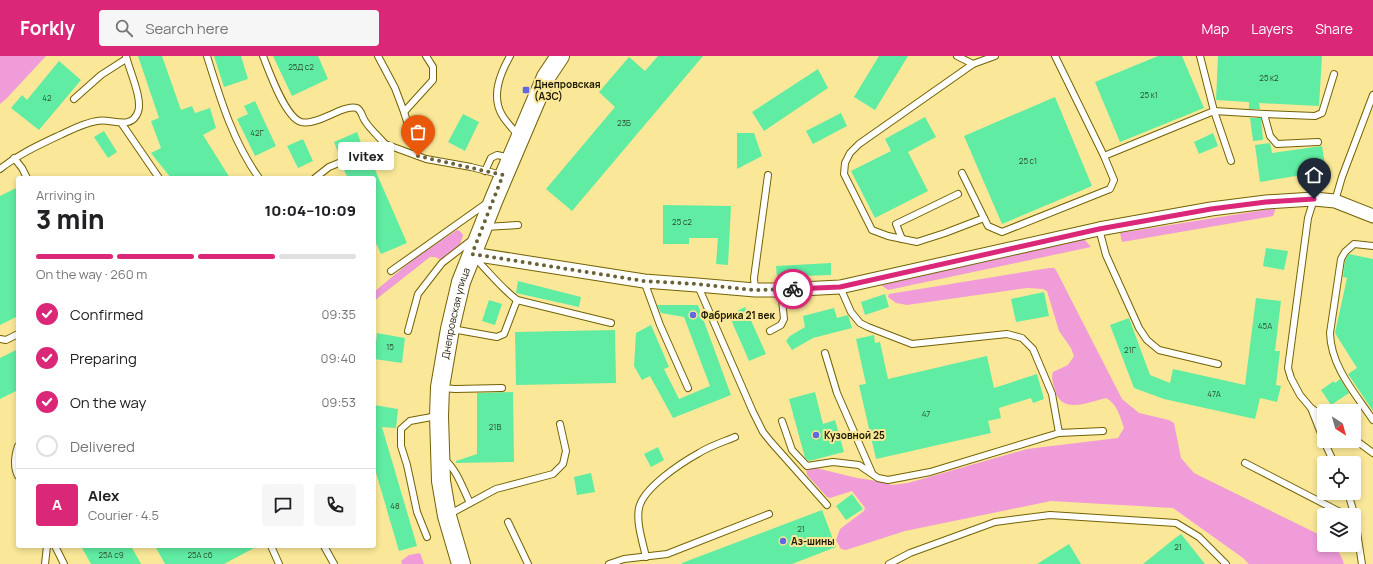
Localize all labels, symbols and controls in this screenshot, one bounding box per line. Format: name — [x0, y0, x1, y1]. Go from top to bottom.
search box — [99, 10, 379, 46]
text: Forkly — [20, 15, 75, 41]
icon: search — [113, 17, 135, 39]
text: Search here — [145, 18, 229, 39]
text: Map — [1201, 19, 1229, 38]
text: Layers — [1251, 19, 1293, 38]
text: Share — [1315, 19, 1353, 38]
house number: 25Д с2 — [288, 61, 314, 72]
house number: 25 к2 — [1259, 72, 1279, 83]
place label: Днепровская (АЗС) — [534, 77, 601, 103]
marker: Днепровская (АЗС) — [521, 85, 531, 95]
house number: 25 к1 — [1140, 89, 1158, 100]
house number: 42 — [42, 92, 52, 103]
pin — [401, 115, 435, 156]
house number: 23Б — [617, 117, 631, 128]
icon: bag — [407, 121, 429, 143]
house number: 42Г — [250, 127, 265, 138]
callout: Ivitex — [338, 142, 394, 170]
text: Ivitex — [348, 147, 384, 165]
house number: 25 с1 — [1019, 155, 1037, 166]
pin — [1297, 158, 1331, 199]
icon: home — [1303, 164, 1325, 186]
text: Arriving in — [36, 186, 95, 204]
text: 10:04–10:09 — [265, 200, 356, 221]
text: 3 min — [36, 201, 105, 237]
house number: 25 с2 — [672, 216, 692, 227]
text: On the way · 260 m — [36, 265, 147, 283]
street label: Днепровская улица — [438, 265, 473, 360]
courier — [773, 269, 813, 309]
icon: bike — [782, 278, 804, 300]
icon: check — [36, 303, 58, 325]
text: Confirmed — [70, 304, 143, 325]
text: 09:35 — [321, 305, 356, 323]
place label: Фабрика 21 век — [701, 308, 775, 322]
marker: Фабрика 21 век — [688, 310, 698, 320]
house number: 45А — [1258, 320, 1272, 331]
house number: 15 — [386, 341, 394, 352]
house number: 21Г — [1124, 344, 1137, 355]
icon: check — [36, 347, 58, 369]
text: Preparing — [70, 348, 137, 369]
text: 09:40 — [321, 349, 356, 367]
house number: 47А — [1207, 388, 1221, 399]
icon: check — [36, 391, 58, 413]
text: On the way — [70, 392, 146, 413]
text: 09:53 — [321, 393, 356, 411]
north arrow — [1317, 404, 1361, 448]
map controls — [1317, 404, 1361, 552]
house number: 47 — [922, 408, 930, 419]
house number: 21В — [489, 421, 501, 432]
place label: Кузовной 25 — [824, 428, 885, 442]
marker: Кузовной 25 — [811, 430, 821, 440]
text: Delivered — [70, 436, 135, 457]
button: locate — [1317, 456, 1361, 500]
button: chat — [262, 484, 304, 526]
button: phone — [314, 484, 356, 526]
text: Alex — [88, 485, 119, 506]
text: A — [52, 494, 62, 515]
house number: 48 — [390, 500, 400, 511]
text: Courier · 4.5 — [88, 506, 159, 524]
button: layers — [1317, 508, 1361, 552]
house number: 21 — [797, 523, 805, 534]
place label: Аз-шины — [791, 534, 835, 548]
marker: Аз-шины — [778, 536, 788, 546]
house number: 21 — [1174, 541, 1182, 552]
house number: 25А с9 — [98, 549, 124, 560]
house number: 25А с6 — [187, 549, 213, 560]

